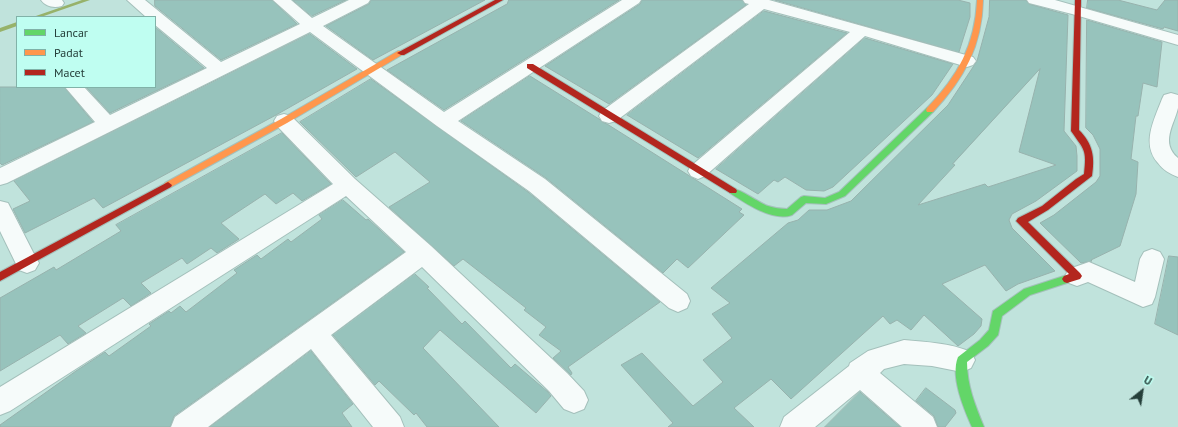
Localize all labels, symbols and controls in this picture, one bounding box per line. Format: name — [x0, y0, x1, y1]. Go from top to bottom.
legend — [16, 16, 156, 88]
text: Lancar — [54, 25, 88, 40]
text: Padat — [54, 45, 83, 60]
text: Macet — [54, 65, 85, 80]
north arrow — [1122, 371, 1162, 411]
text: U — [1142, 373, 1154, 388]

